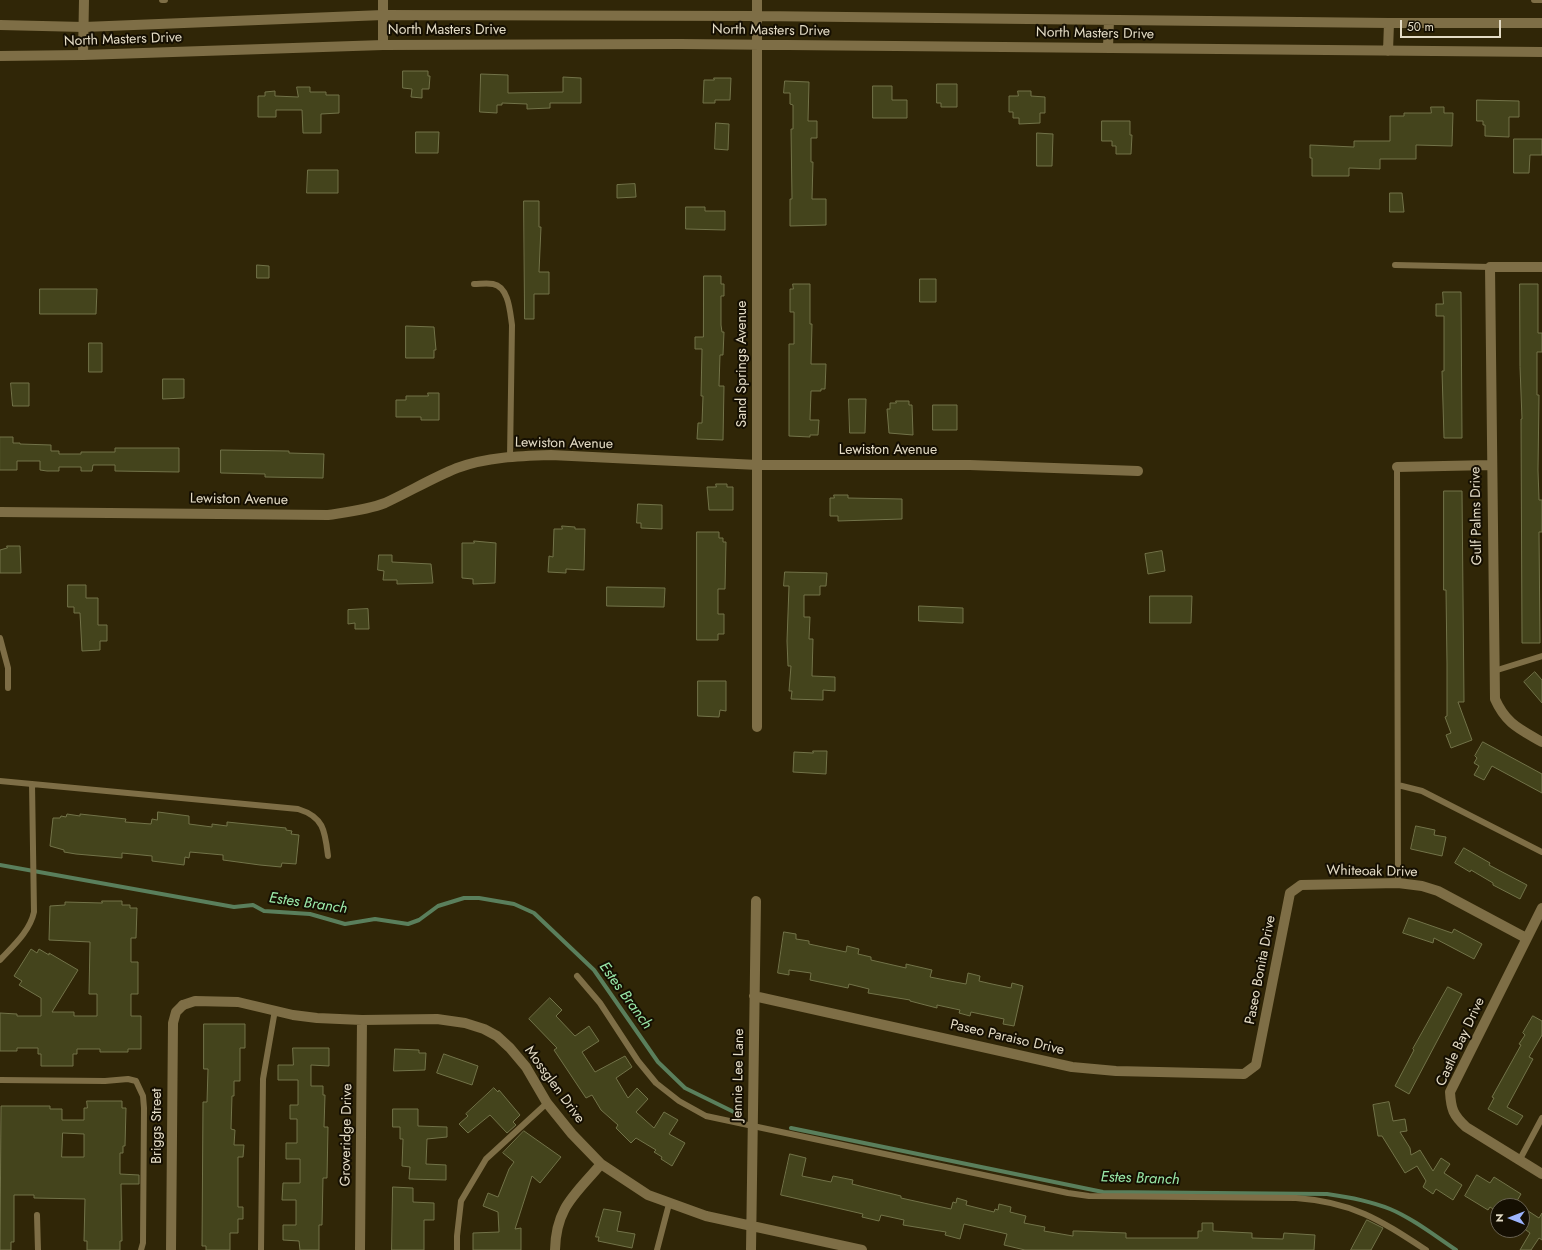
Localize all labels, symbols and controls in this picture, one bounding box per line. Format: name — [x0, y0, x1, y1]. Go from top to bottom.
scale bar — [1402, 12, 1503, 38]
text: 50 m — [1407, 18, 1434, 36]
street label: North Masters Drive — [712, 22, 830, 40]
street label: North Masters Drive — [388, 23, 506, 39]
street label: North Masters Drive — [1036, 25, 1154, 43]
street label: North Masters Drive — [64, 30, 182, 50]
street label: Sand Springs Avenue — [735, 301, 751, 427]
street label: Lewiston Avenue — [515, 435, 613, 453]
street label: Lewiston Avenue — [839, 443, 937, 459]
street label: Gulf Palms Drive — [1468, 467, 1486, 565]
street label: Lewiston Avenue — [190, 491, 288, 509]
street label: Whiteoak Drive — [1326, 863, 1418, 881]
water label: Estes Branch — [268, 890, 348, 918]
street label: Paseo Bonita Drive — [1242, 914, 1280, 1026]
water label: Estes Branch — [595, 959, 655, 1033]
street label: Castle Bay Drive — [1433, 995, 1489, 1089]
street label: Paseo Paraiso Drive — [948, 1017, 1066, 1059]
street label: Jennie Lee Lane — [730, 1028, 748, 1122]
street label: Mossglen Drive — [520, 1043, 588, 1127]
street label: Groveridge Drive — [338, 1083, 356, 1187]
street label: Briggs Street — [150, 1088, 166, 1164]
water label: Estes Branch — [1100, 1169, 1180, 1189]
north arrow — [1490, 1198, 1530, 1238]
text: N — [1491, 1214, 1507, 1222]

